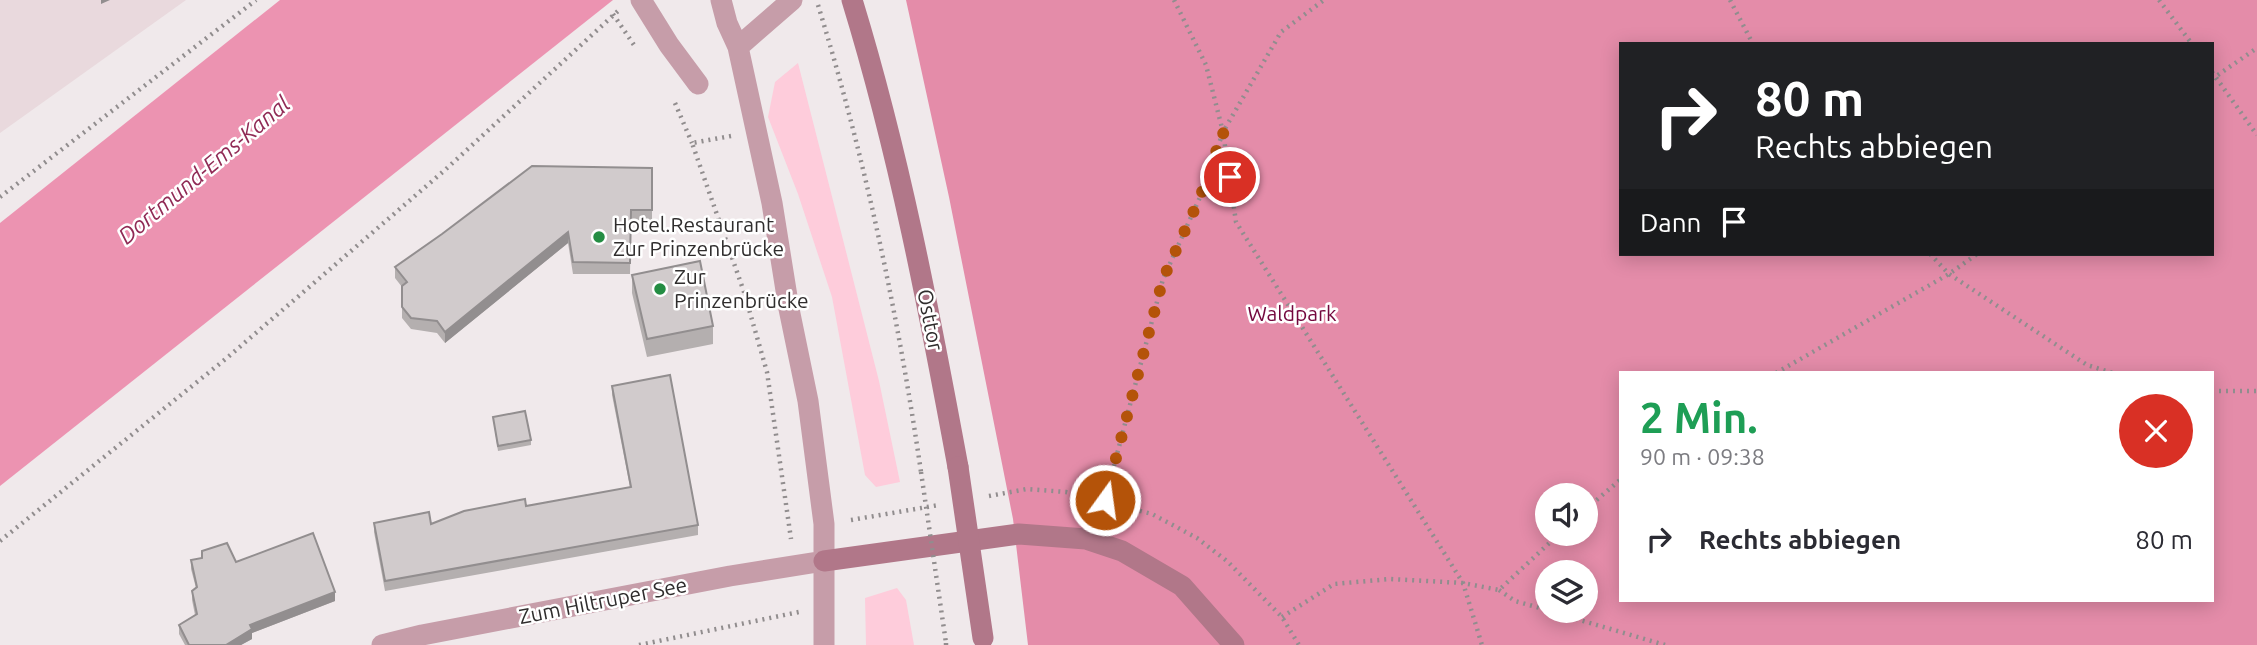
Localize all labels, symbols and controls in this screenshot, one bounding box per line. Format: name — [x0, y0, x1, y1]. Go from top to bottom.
icon: right — [1640, 70, 1731, 161]
text: 80 m — [1755, 70, 1864, 125]
water label: Dortmund-Ems-Kanal — [113, 90, 295, 249]
text: Rechts abbiegen — [1755, 128, 1993, 164]
pin — [1200, 147, 1260, 207]
icon: arrive — [1211, 158, 1249, 196]
icon: arrive — [1715, 203, 1753, 241]
text: Dann — [1640, 208, 1701, 237]
place label: Hotel.Restaurant Zur Prinzenbrücke — [613, 212, 784, 260]
marker: Hotel.Restaurant Zur Prinzenbrücke — [591, 229, 607, 245]
place label: Zur Prinzenbrücke — [674, 264, 809, 312]
marker: Zur Prinzenbrücke — [652, 281, 668, 297]
street label: Osttor — [913, 287, 949, 353]
park label: Waldpark — [1247, 301, 1337, 325]
text: 2 Min. — [1640, 394, 1758, 441]
button: close — [2119, 394, 2193, 468]
text: 90 m · 09:38 — [1640, 444, 1765, 469]
position arrow — [1068, 463, 1142, 537]
map controls — [1535, 483, 1598, 623]
button: sound — [1535, 483, 1598, 546]
icon: right — [1640, 520, 1678, 558]
text: Rechts abbiegen — [1699, 525, 1901, 554]
text: 80 m — [2135, 525, 2193, 554]
button: layers — [1535, 560, 1598, 623]
street label: Zum Hiltruper See — [517, 572, 689, 628]

